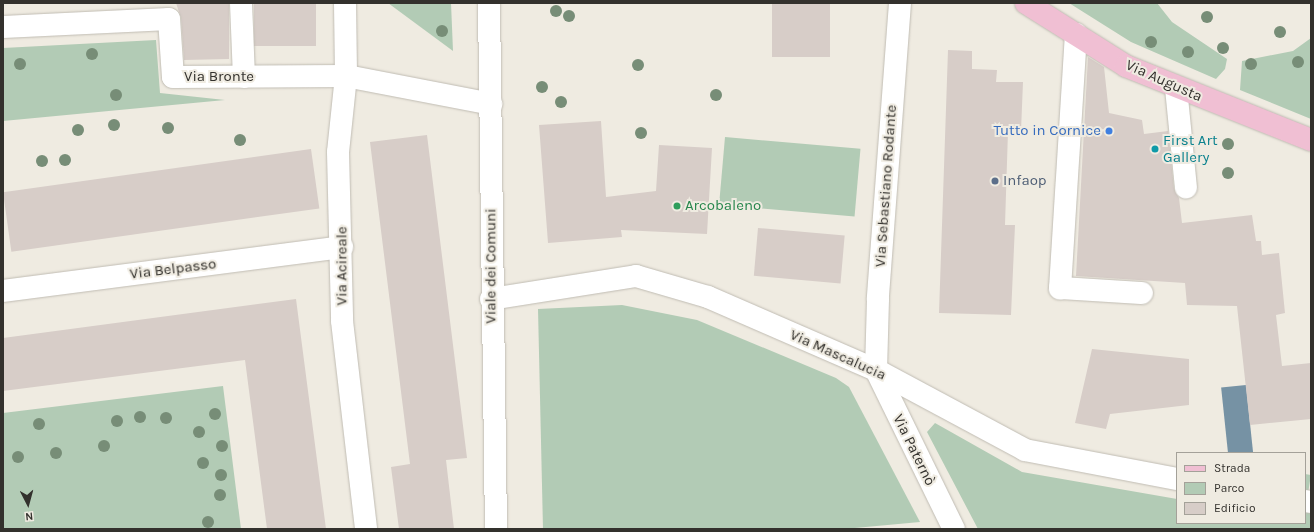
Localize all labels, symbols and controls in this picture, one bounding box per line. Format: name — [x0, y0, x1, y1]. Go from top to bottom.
street label: Via Augusta — [1123, 56, 1205, 106]
street label: Via Bronte — [184, 68, 254, 86]
street label: Via Sebastiano Rodante — [871, 104, 901, 268]
place label: Tutto in Cornice — [994, 122, 1101, 140]
marker: Tutto in Cornice — [1104, 126, 1114, 136]
place label: First Art Gallery — [1163, 131, 1218, 166]
marker: First Art Gallery — [1150, 144, 1160, 154]
place label: Infaop — [1003, 172, 1047, 190]
marker: Infaop — [990, 176, 1000, 186]
place label: Arcobaleno — [685, 197, 761, 215]
marker: Arcobaleno — [672, 201, 682, 211]
street label: Viale dei Comuni — [482, 208, 500, 324]
street label: Via Acireale — [333, 227, 351, 305]
street label: Via Belpasso — [129, 255, 217, 283]
street label: Via Mascalucia — [787, 326, 889, 384]
street label: Via Paternò — [889, 411, 939, 489]
legend — [1176, 452, 1306, 524]
text: Strada — [1214, 461, 1250, 475]
text: Parco — [1214, 481, 1244, 495]
north arrow — [8, 484, 48, 524]
text: Edificio — [1214, 501, 1255, 515]
text: N — [25, 510, 34, 523]

